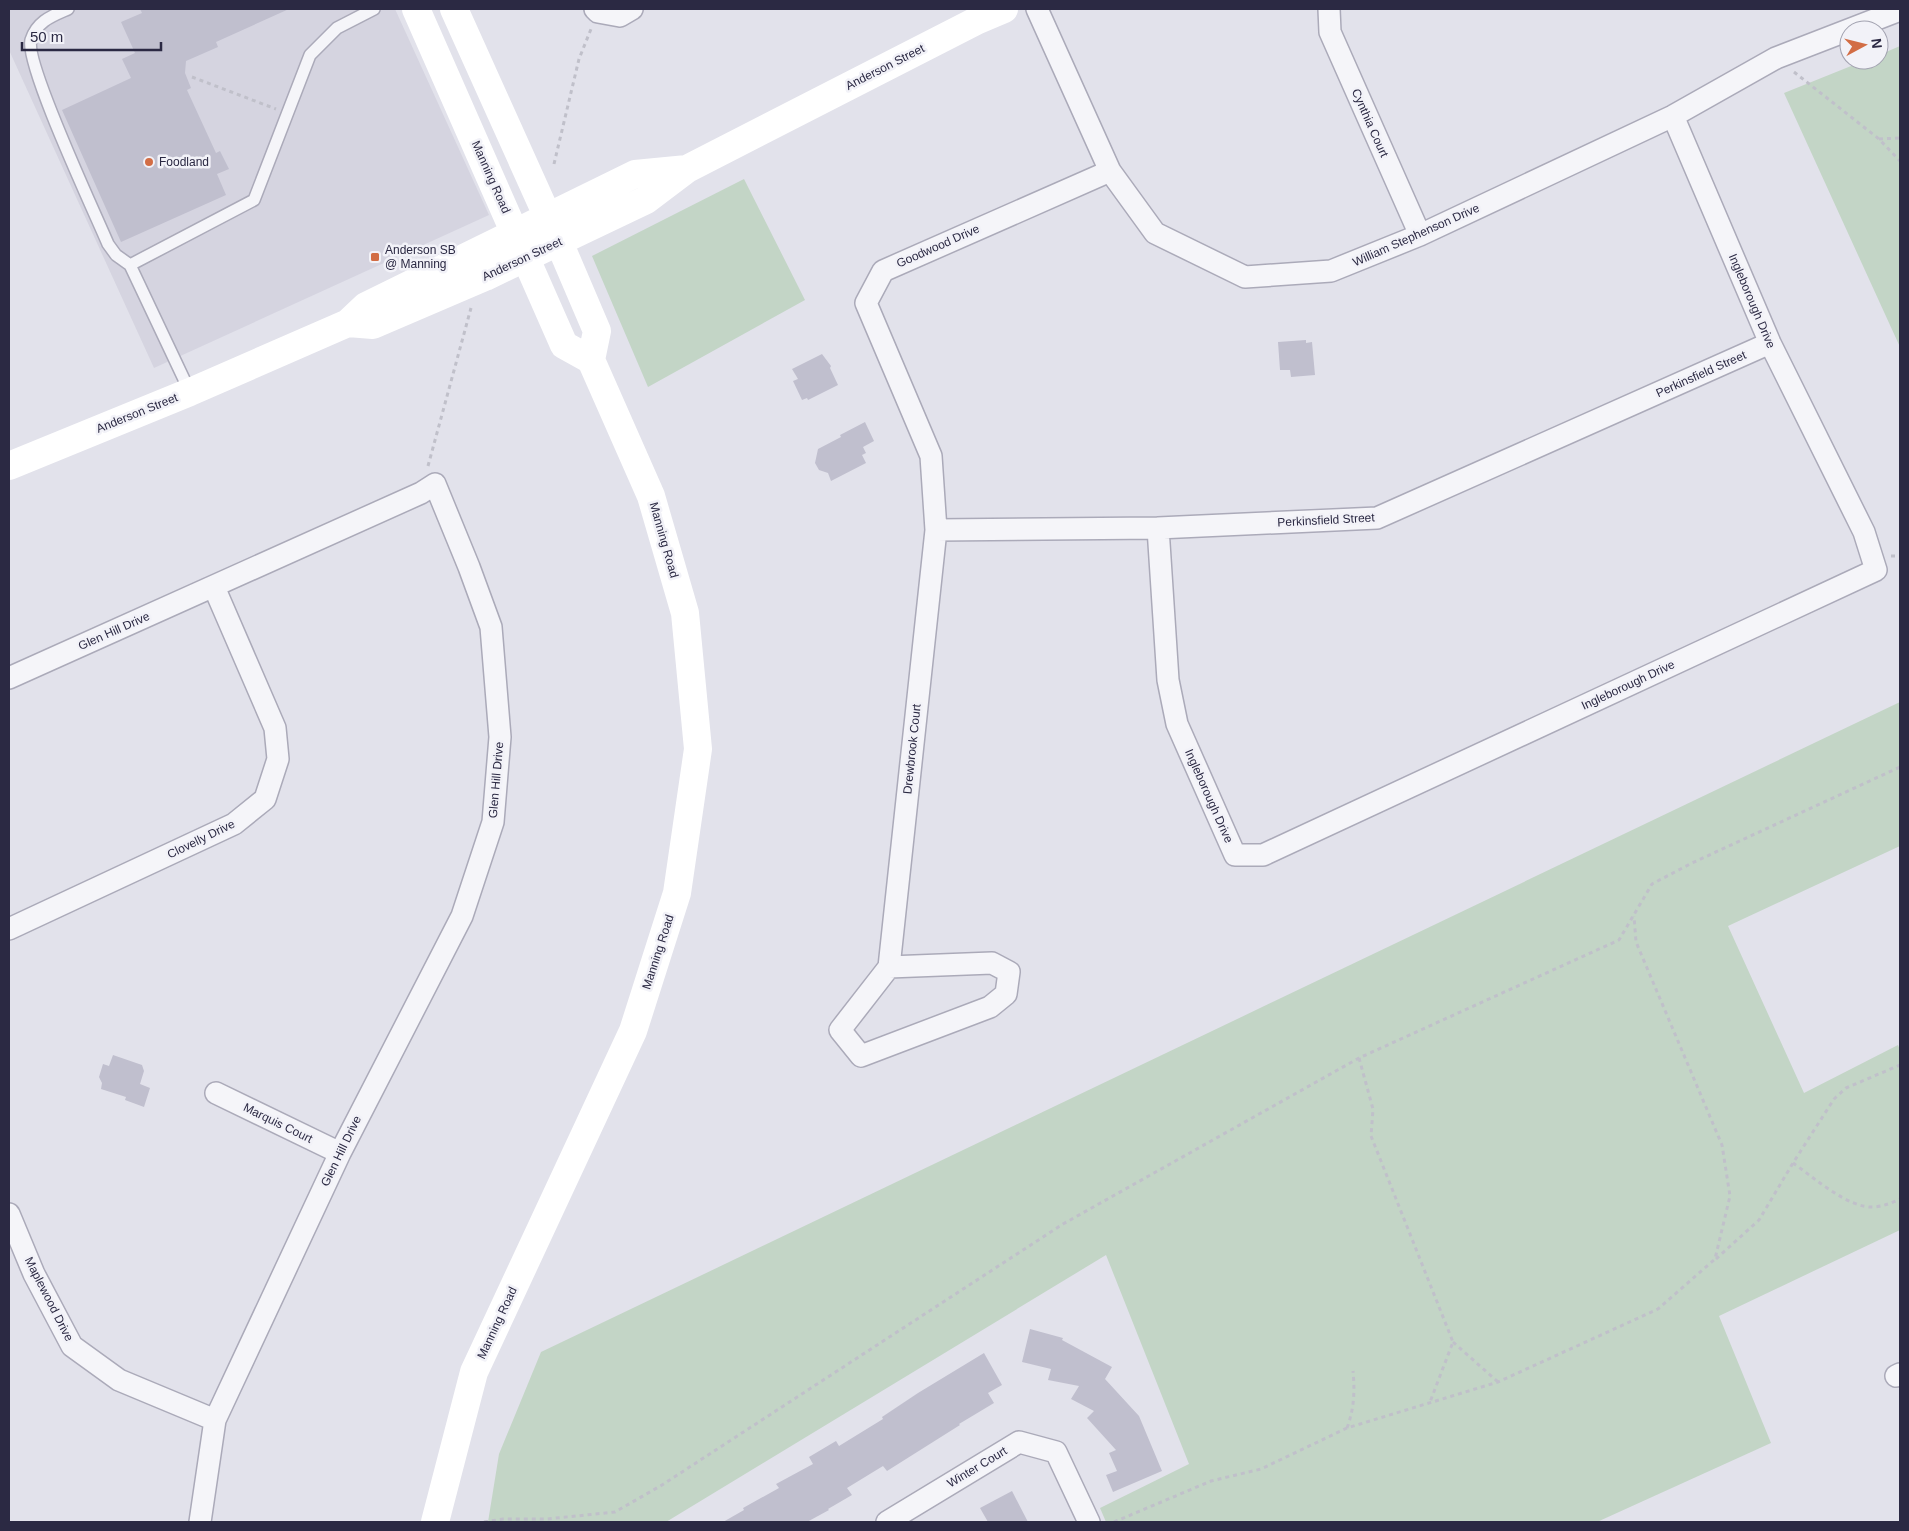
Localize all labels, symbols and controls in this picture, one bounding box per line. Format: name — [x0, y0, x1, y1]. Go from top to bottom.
scale bar — [22, 20, 161, 52]
north arrow — [1839, 20, 1889, 70]
text: 50 m — [30, 28, 63, 45]
text: N — [1868, 37, 1885, 49]
street label: Anderson Street — [843, 41, 927, 93]
street label: Cynthia Court — [1349, 87, 1392, 160]
street label: Manning Road — [469, 138, 513, 216]
place label: Foodland — [159, 155, 209, 169]
marker: Foodland — [143, 156, 155, 168]
street label: William Stephenson Drive — [1350, 201, 1482, 269]
street label: Goodwood Drive — [894, 221, 982, 271]
street label: Anderson Street — [480, 234, 565, 284]
place label: Anderson SB @ Manning — [385, 243, 456, 271]
marker: Anderson SB @ Manning — [369, 251, 381, 263]
street label: Ingleborough Drive — [1726, 252, 1778, 351]
street label: Perkinsfield Street — [1654, 348, 1749, 400]
street label: Anderson Street — [94, 390, 180, 436]
street label: Manning Road — [647, 501, 681, 579]
street label: Perkinsfield Street — [1277, 510, 1376, 530]
street label: Glen Hill Drive — [76, 609, 152, 653]
street label: Ingleborough Drive — [1579, 657, 1677, 713]
street label: Drewbrook Court — [900, 703, 924, 795]
street label: Glen Hill Drive — [486, 741, 506, 819]
street label: Ingleborough Drive — [1182, 747, 1236, 845]
street label: Clovelly Drive — [165, 816, 237, 861]
street label: Manning Road — [639, 913, 677, 991]
street label: Marquis Court — [241, 1100, 316, 1146]
street label: Glen Hill Drive — [318, 1113, 364, 1189]
street label: Maplewood Drive — [22, 1255, 76, 1344]
street label: Manning Road — [474, 1285, 520, 1361]
street label: Winter Court — [945, 1443, 1010, 1490]

